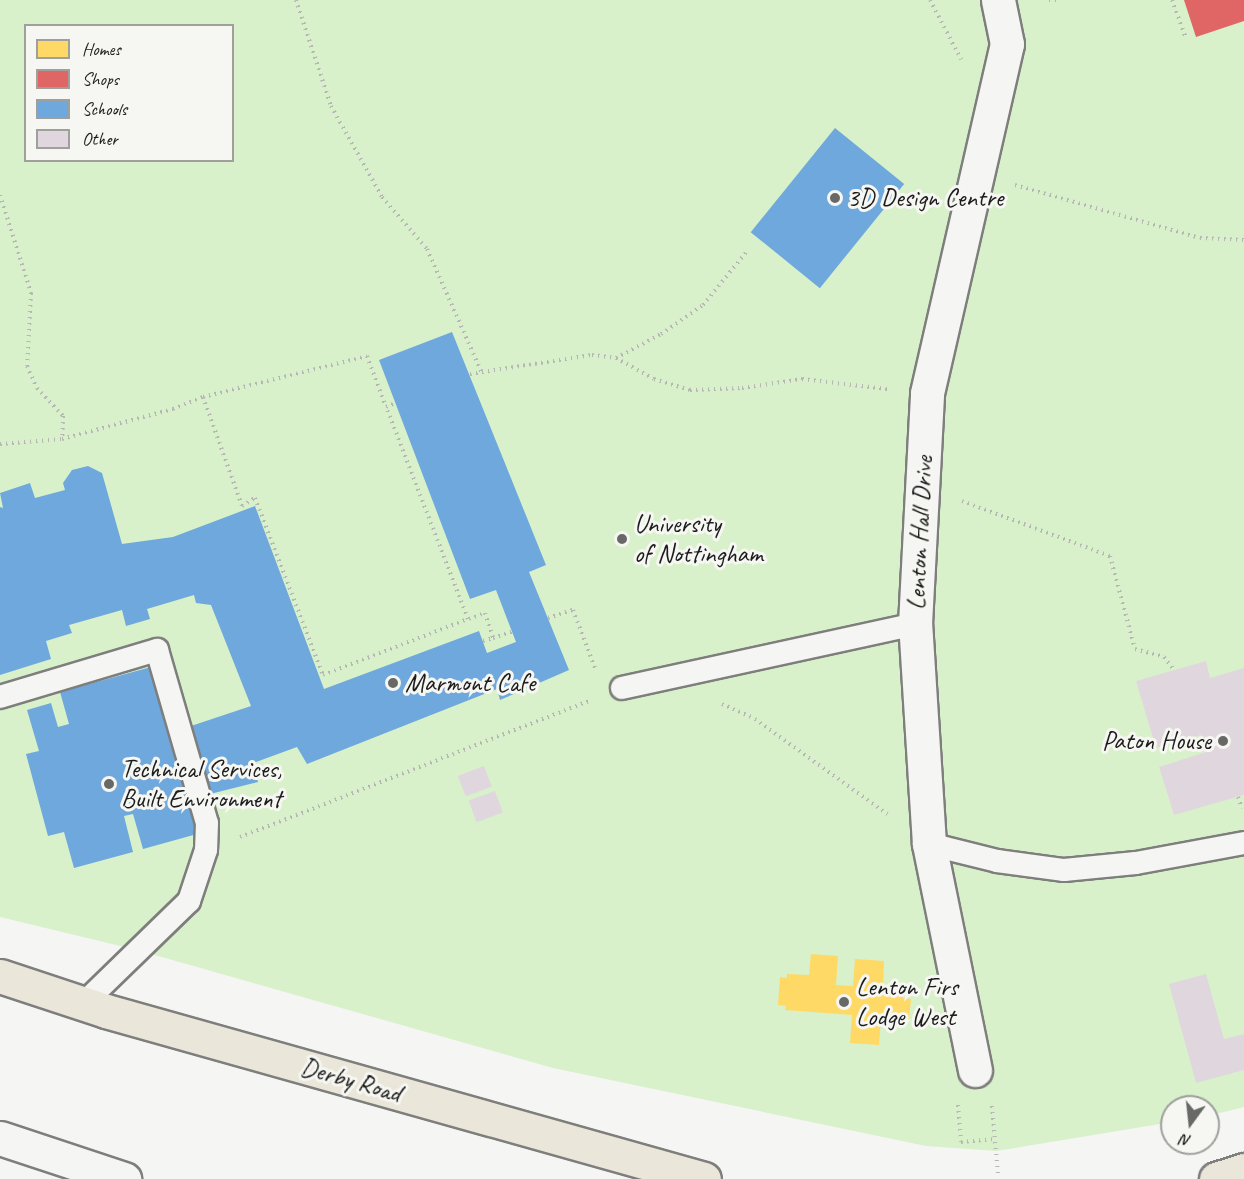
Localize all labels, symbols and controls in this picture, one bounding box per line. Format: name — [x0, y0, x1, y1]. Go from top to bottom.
legend — [24, 24, 234, 162]
text: Homes — [82, 38, 121, 60]
text: Shops — [82, 68, 119, 90]
text: Schools — [82, 98, 127, 120]
text: Other — [82, 128, 118, 150]
place label: 3D Design Centre — [847, 182, 1004, 214]
marker: 3D Design Centre — [828, 191, 842, 205]
street label: Lenton Hall Drive — [900, 455, 940, 611]
place label: University of Nottingham — [634, 508, 762, 570]
marker: University of Nottingham — [615, 532, 629, 546]
place label: Marmont Cafe — [405, 667, 536, 699]
marker: Marmont Cafe — [386, 676, 400, 690]
place label: Paton House — [1102, 725, 1211, 757]
marker: Paton House — [1216, 734, 1230, 748]
place label: Technical Services, Built Environment — [121, 753, 283, 814]
marker: Technical Services, Built Environment — [102, 777, 116, 791]
place label: Lenton Firs Lodge West — [856, 971, 958, 1032]
marker: Lenton Firs Lodge West — [837, 995, 851, 1009]
street label: Derby Road — [297, 1051, 405, 1109]
north arrow — [1160, 1095, 1220, 1155]
text: N — [1178, 1130, 1193, 1151]

